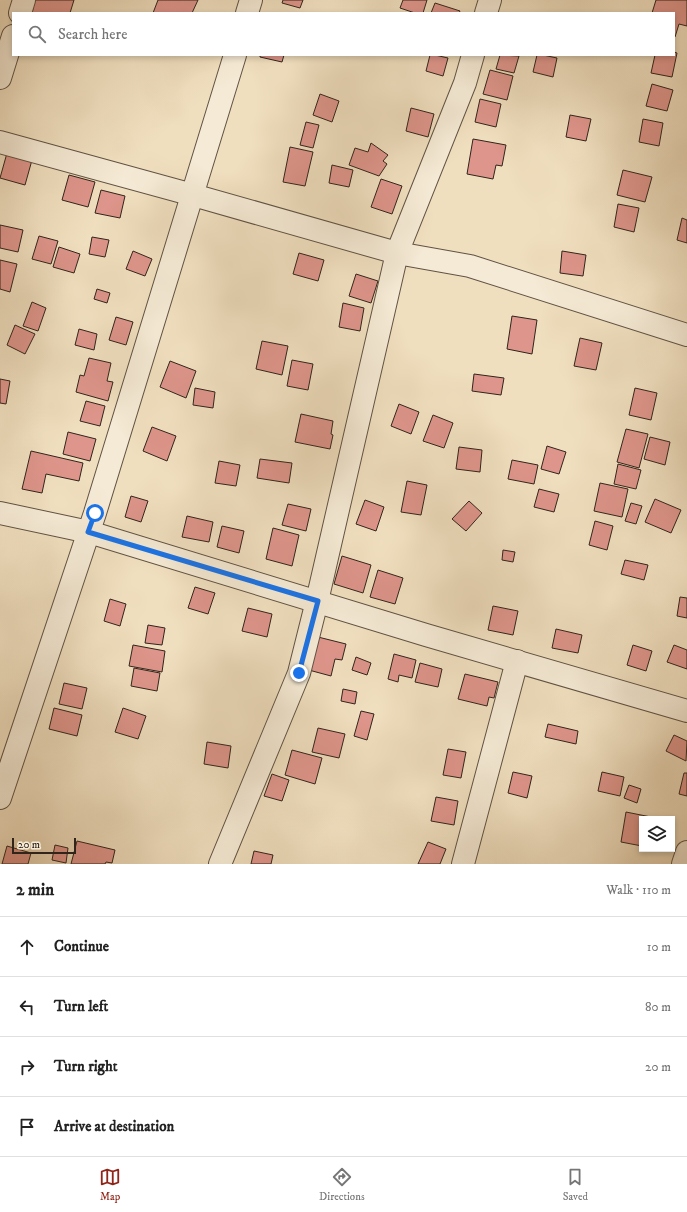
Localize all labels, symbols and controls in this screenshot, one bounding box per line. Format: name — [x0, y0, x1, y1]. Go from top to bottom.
search box — [12, 12, 675, 56]
icon: search — [26, 23, 48, 45]
text: Search here — [58, 25, 127, 44]
route start — [86, 504, 104, 522]
route end — [290, 664, 308, 682]
map controls — [639, 816, 675, 852]
button: layers — [639, 816, 675, 852]
scale bar — [12, 836, 76, 855]
text: 20 m — [18, 838, 40, 852]
text: 2 min — [16, 879, 54, 901]
text: Walk · 110 m — [606, 882, 671, 898]
icon: ahead — [16, 936, 38, 958]
text: Continue — [54, 937, 109, 956]
text: 10 m — [647, 939, 671, 955]
icon: left — [16, 996, 38, 1018]
text: Turn left — [54, 997, 108, 1016]
text: 80 m — [645, 999, 671, 1015]
icon: right — [16, 1056, 38, 1078]
text: Turn right — [54, 1057, 117, 1076]
text: 20 m — [645, 1059, 671, 1075]
icon: arrive — [16, 1116, 38, 1138]
text: Arrive at destination — [54, 1117, 174, 1136]
tab: Map — [99, 1166, 121, 1204]
tab: Directions — [319, 1166, 365, 1204]
tab: Saved — [563, 1166, 588, 1204]

